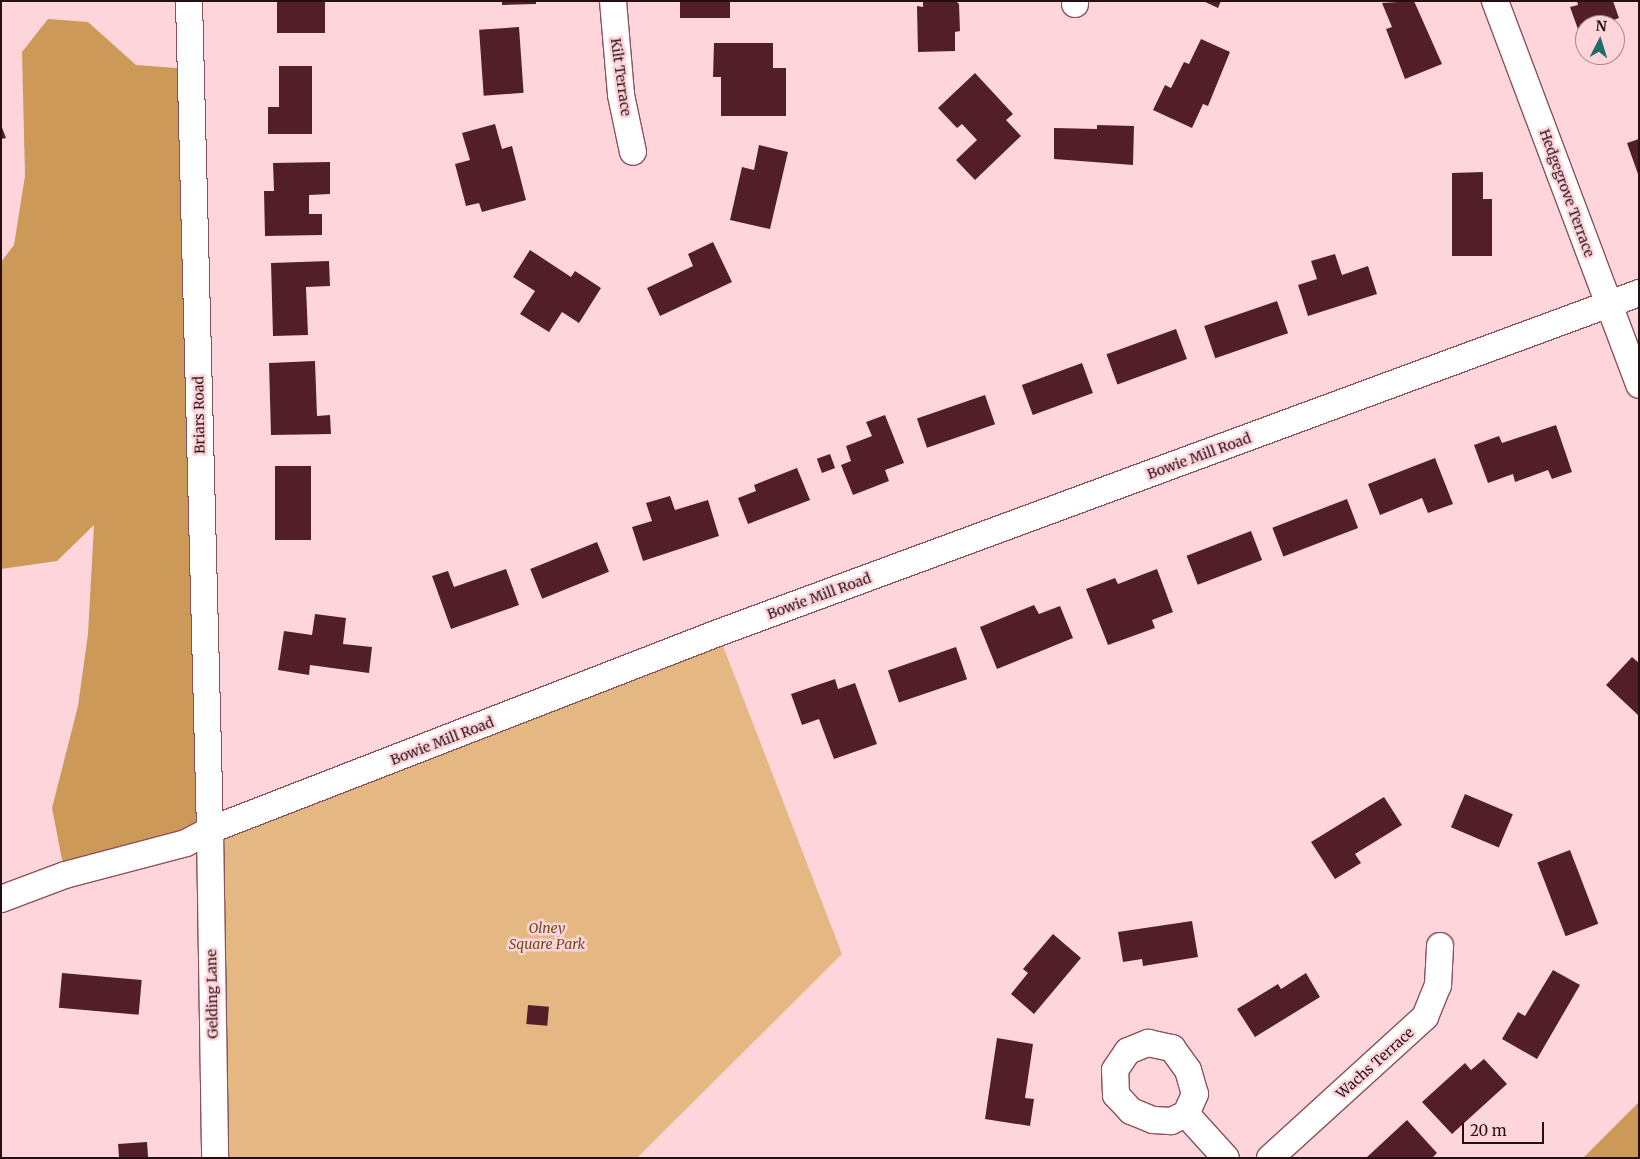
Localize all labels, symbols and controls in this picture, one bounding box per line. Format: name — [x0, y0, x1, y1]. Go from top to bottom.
north arrow — [1575, 15, 1625, 65]
text: N — [1595, 17, 1608, 36]
street label: Kilt Terrace — [607, 37, 635, 117]
street label: Hedgegrove Terrace — [1536, 127, 1598, 259]
street label: Briars Road — [190, 376, 208, 454]
street label: Bowie Mill Road — [1145, 429, 1253, 483]
street label: Bowie Mill Road — [765, 569, 873, 623]
street label: Bowie Mill Road — [388, 714, 496, 768]
park label: Olney Square Park — [509, 920, 585, 952]
street label: Gelding Lane — [203, 949, 221, 1039]
street label: Wachs Terrace — [1333, 1024, 1417, 1102]
scale bar — [1465, 1112, 1548, 1144]
text: 20 m — [1470, 1121, 1507, 1140]

